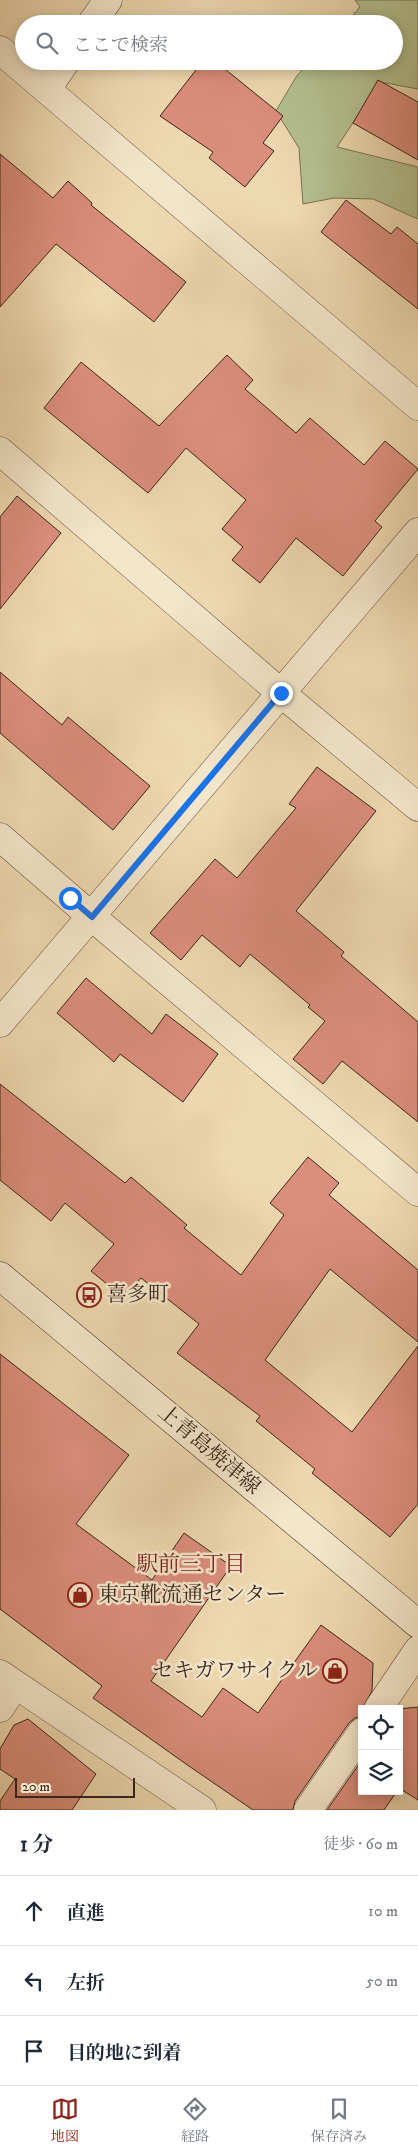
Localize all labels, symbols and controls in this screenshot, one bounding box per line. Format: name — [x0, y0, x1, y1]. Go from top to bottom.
search box — [15, 15, 403, 70]
icon: search — [33, 29, 61, 57]
text: ここで検索 — [73, 34, 168, 57]
route end — [270, 682, 293, 705]
route start — [59, 887, 82, 910]
bus stop icon: 喜多町 — [76, 1282, 102, 1308]
place label: 喜多町 — [106, 1282, 169, 1308]
street label: 上青島焼津線 — [152, 1400, 266, 1500]
district label: 駅前三丁目 — [136, 1551, 246, 1578]
shop icon: 東京靴流通センター — [67, 1582, 93, 1608]
place label: 東京靴流通センター — [98, 1582, 286, 1608]
place label: セキガワサイクル — [153, 1658, 318, 1684]
shop icon: セキガワサイクル — [322, 1658, 348, 1684]
map controls — [358, 1705, 403, 1795]
button: locate — [358, 1705, 403, 1750]
button: layers — [358, 1750, 403, 1795]
scale bar — [15, 1775, 135, 1798]
text: 20 m — [22, 1778, 50, 1796]
text: 1 分 — [20, 1832, 53, 1858]
text: 徒歩 · 60 m — [323, 1834, 398, 1854]
icon: ahead — [20, 1897, 48, 1925]
text: 10 m — [368, 1901, 398, 1921]
text: 直進 — [67, 1902, 105, 1925]
icon: left — [20, 1967, 48, 1995]
text: 50 m — [366, 1971, 398, 1991]
text: 左折 — [67, 1972, 105, 1995]
icon: arrive — [20, 2037, 48, 2065]
text: 目的地に到着 — [67, 2042, 181, 2065]
tab: 地図 — [51, 2095, 79, 2146]
tab: 経路 — [181, 2095, 209, 2146]
tab: 保存済み — [311, 2095, 367, 2146]

